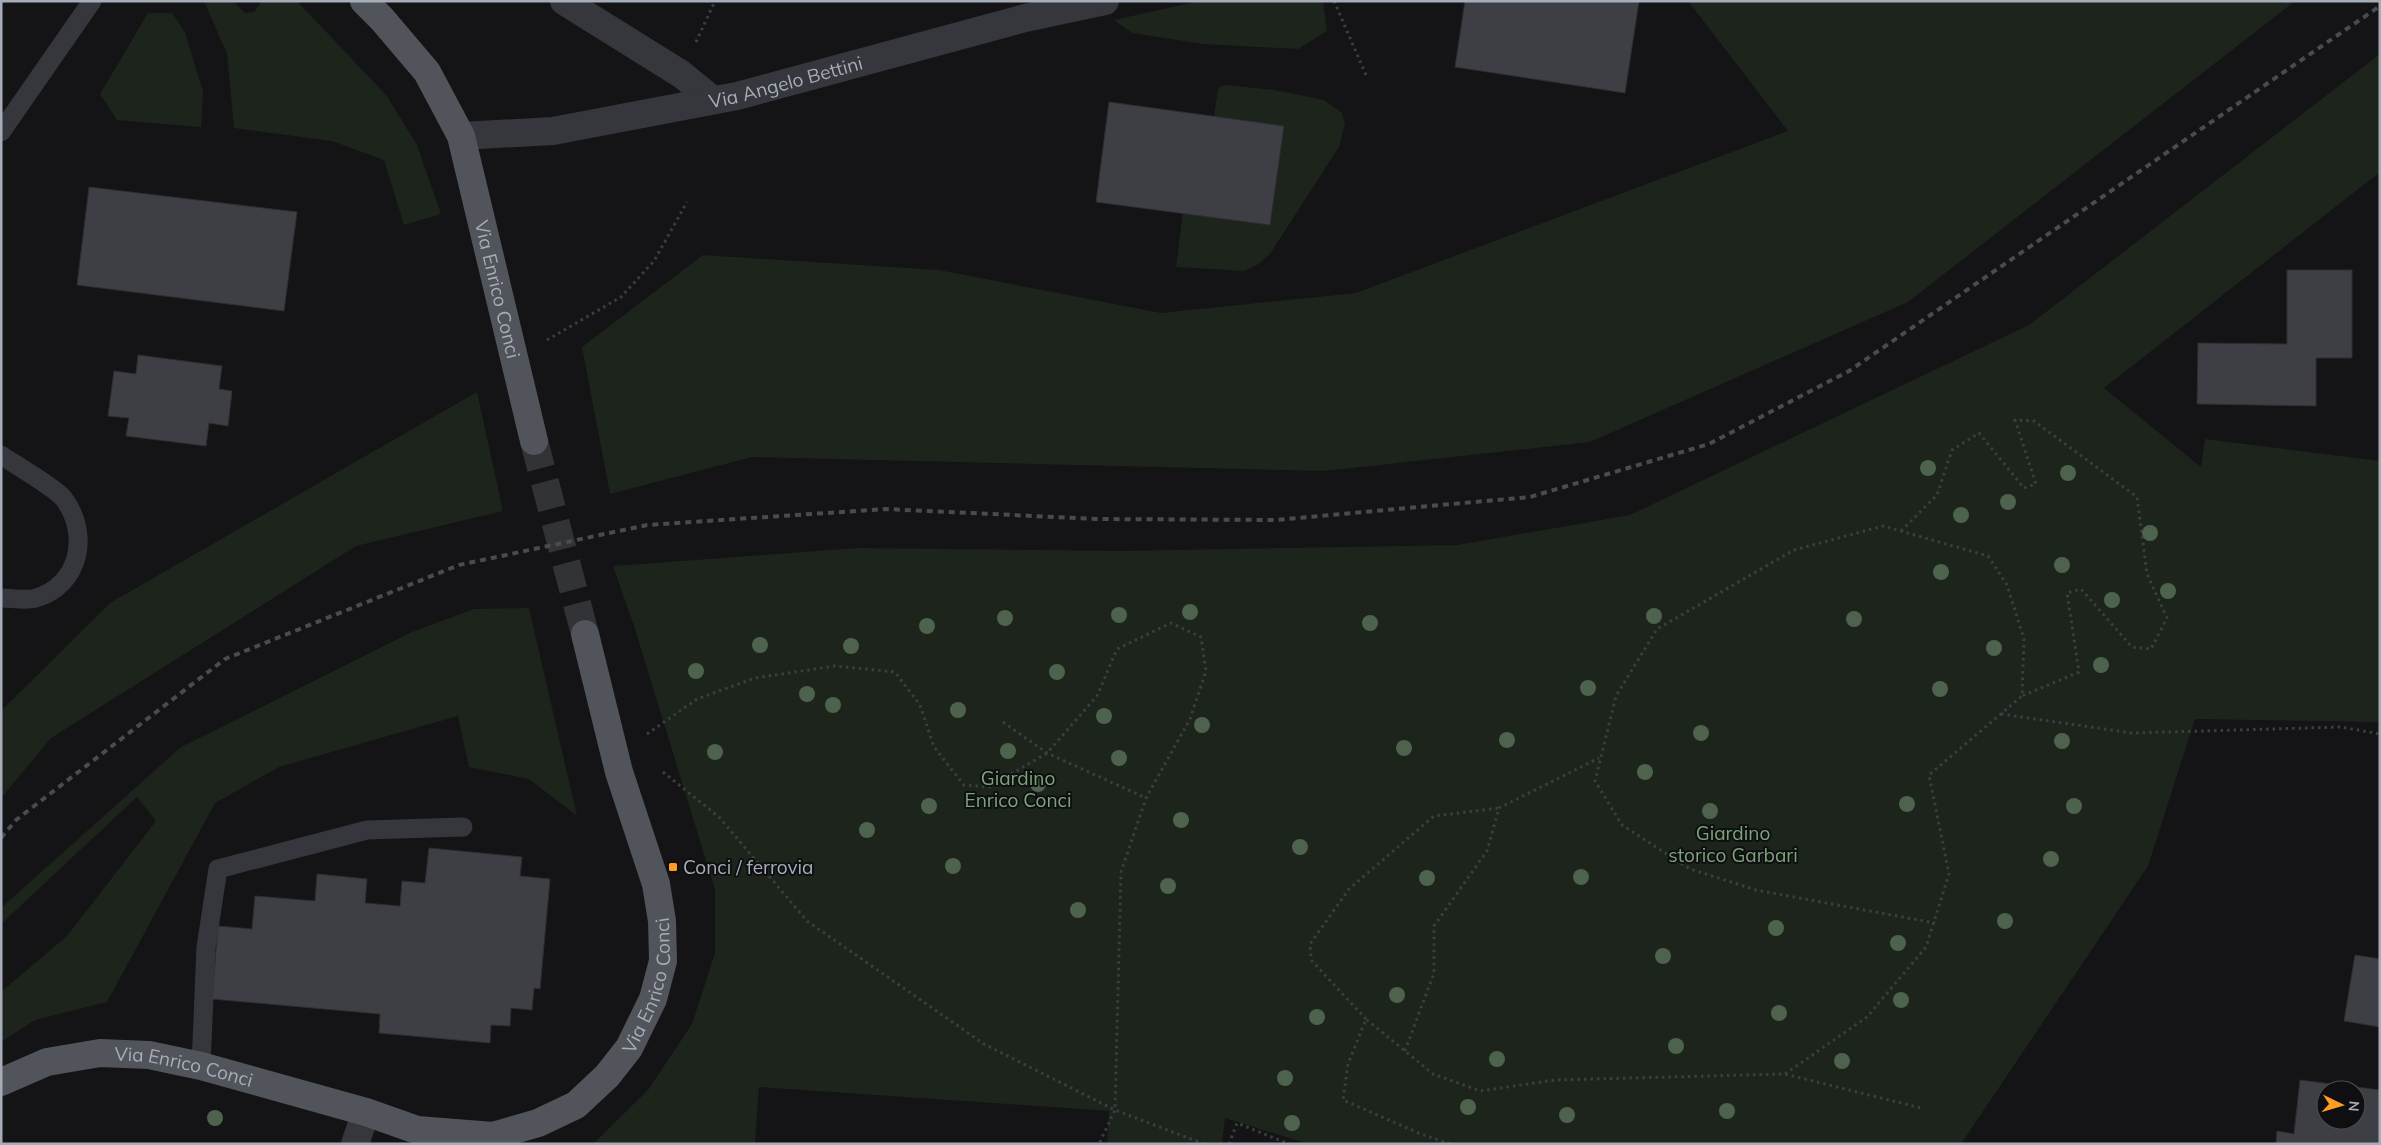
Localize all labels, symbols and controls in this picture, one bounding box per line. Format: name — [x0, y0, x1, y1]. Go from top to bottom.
street label: Via Angelo Bettini — [707, 51, 865, 113]
street label: Via Enrico Conci — [470, 218, 526, 361]
park label: Giardino Enrico Conci — [965, 766, 1072, 812]
park label: Giardino storico Garbari — [1668, 821, 1798, 867]
place label: Conci / ferrovia — [683, 855, 813, 879]
marker: Conci / ferrovia — [667, 861, 679, 873]
street label: Via Enrico Conci — [616, 916, 675, 1057]
street label: Via Enrico Conci — [114, 1042, 256, 1092]
north arrow — [2316, 1080, 2366, 1130]
text: N — [2345, 1100, 2363, 1112]

